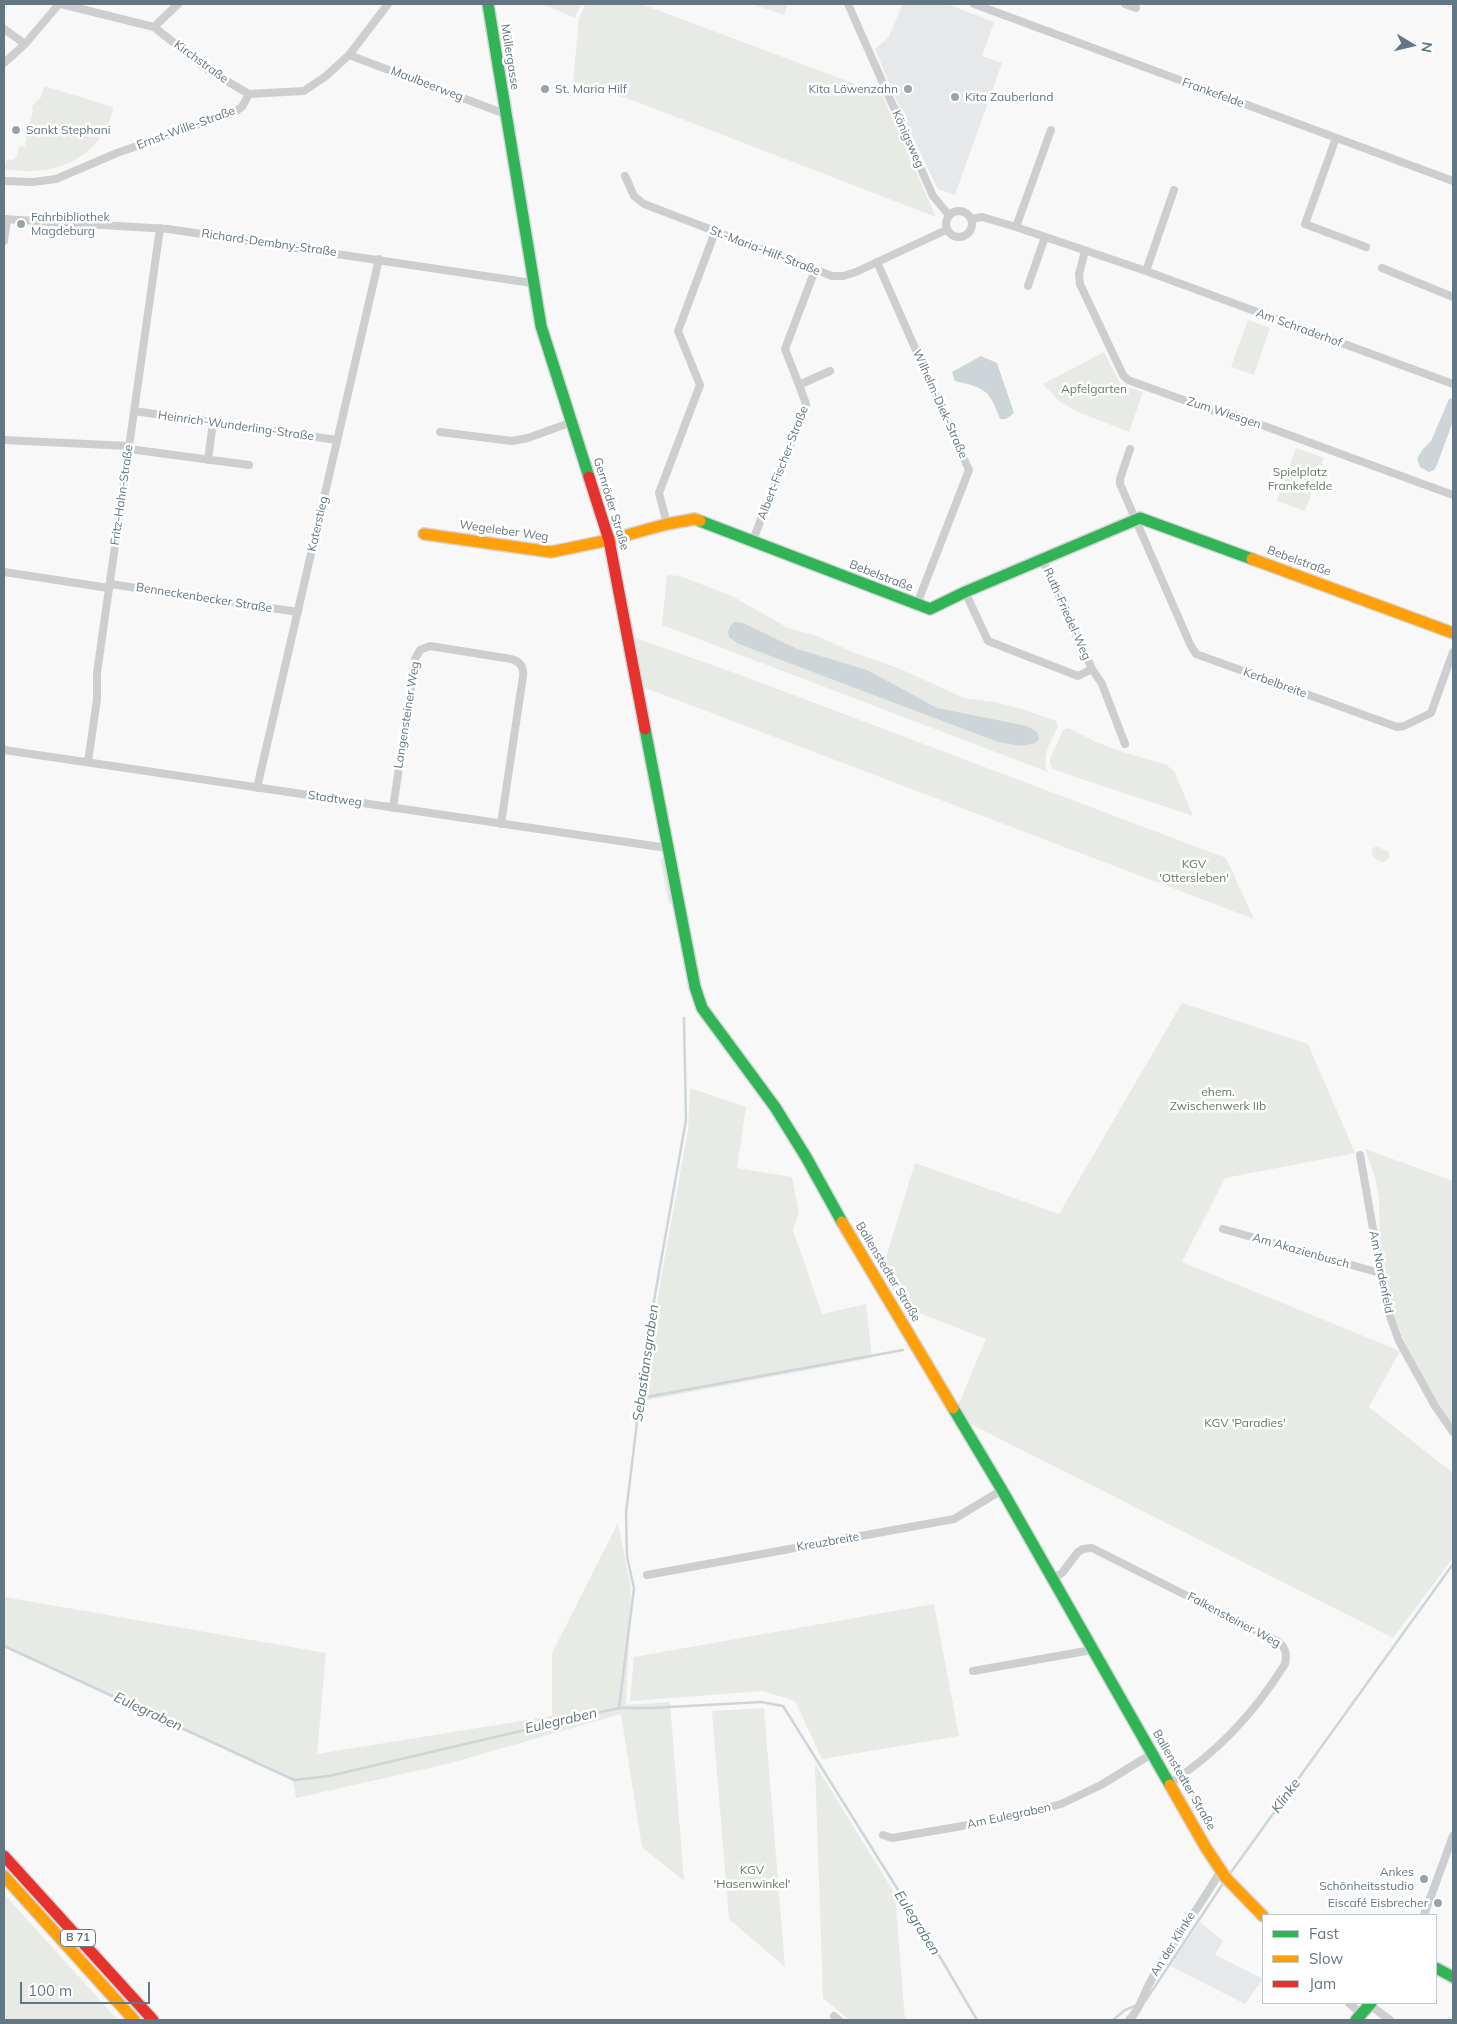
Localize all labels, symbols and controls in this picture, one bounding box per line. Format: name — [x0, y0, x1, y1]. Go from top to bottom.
north arrow — [1387, 20, 1437, 70]
street label: Müllergasse — [498, 23, 522, 91]
street label: Kirchstraße — [171, 38, 231, 86]
text: N — [1417, 41, 1437, 54]
street label: Maulbeerweg — [389, 64, 465, 104]
street label: Frankefelde — [1180, 75, 1246, 111]
place label: St. Maria Hilf — [555, 82, 627, 96]
place label: Kita Löwenzahn — [808, 82, 898, 96]
marker: St. Maria Hilf — [539, 83, 551, 95]
marker: Kita Löwenzahn — [902, 83, 914, 95]
place label: Kita Zauberland — [965, 90, 1054, 104]
marker: Kita Zauberland — [949, 91, 961, 103]
street label: Ernst-Wille-Straße — [135, 103, 237, 153]
street label: Königsweg — [889, 108, 927, 170]
place label: Sankt Stephani — [26, 123, 111, 137]
marker: Sankt Stephani — [10, 124, 22, 136]
place label: Fahrbibliothek Magdeburg — [31, 210, 110, 238]
marker: Fahrbibliothek Magdeburg — [15, 218, 27, 230]
street label: St.-Maria-Hilf-Straße — [708, 223, 822, 279]
street label: Richard-Dembny-Straße — [200, 226, 338, 260]
street label: Am Schraderhof — [1254, 306, 1344, 350]
street label: Wilhelm-Diek-Straße — [910, 347, 970, 461]
park label: Apfelgarten — [1061, 382, 1127, 396]
street label: Zum Wiesgen — [1185, 394, 1263, 432]
street label: Albert-Fischer-Straße — [755, 404, 811, 522]
street label: Heinrich-Wunderling-Straße — [157, 408, 315, 444]
street label: Fritz-Hahn-Straße — [108, 444, 136, 546]
street label: Gernröder Straße — [590, 456, 632, 552]
park label: Spielplatz Frankefelde — [1268, 465, 1332, 493]
street label: Katerstieg — [305, 495, 331, 553]
street label: Wegeleber Weg — [458, 518, 550, 544]
street label: Bebelstraße — [1265, 543, 1333, 579]
street label: Bebelstraße — [847, 557, 915, 595]
street label: Ruth-Friedel-Weg — [1040, 566, 1094, 662]
street label: Benneckenbecker Straße — [135, 580, 273, 616]
street label: Langensteiner Weg — [391, 660, 423, 770]
street label: Kerbelbreite — [1241, 665, 1309, 701]
street label: Stadtweg — [307, 788, 363, 810]
park label: KGV 'Ottersleben' — [1159, 857, 1229, 885]
park label: ehem. Zwischenwerk IIb — [1170, 1085, 1266, 1113]
street label: Ballenstedter Straße — [853, 1220, 923, 1324]
street label: Am Nordenfeld — [1366, 1229, 1396, 1315]
street label: Am Akazienbusch — [1251, 1230, 1351, 1272]
water label: Sebastiansgraben — [629, 1303, 663, 1423]
park label: KGV 'Paradies' — [1204, 1416, 1286, 1430]
street label: Kreuzbreite — [796, 1529, 860, 1555]
street label: Falkensteiner Weg — [1185, 1589, 1283, 1651]
water label: Eulegraben — [111, 1689, 185, 1735]
water label: Eulegraben — [523, 1705, 599, 1737]
street label: Ballenstedter Straße — [1149, 1727, 1219, 1833]
water label: Klinke — [1268, 1776, 1304, 1816]
street label: Am Eulegraben — [966, 1800, 1052, 1832]
park label: KGV 'Hasenwinkel' — [714, 1863, 790, 1891]
place label: Ankes Schönheitsstudio — [1319, 1865, 1414, 1893]
marker: Ankes Schönheitsstudio — [1418, 1873, 1430, 1885]
water label: Eulegraben — [890, 1887, 944, 1959]
place label: Eiscafé Eisbrecher — [1328, 1896, 1428, 1910]
marker: Eiscafé Eisbrecher — [1432, 1897, 1444, 1909]
street label: An der Klinke — [1148, 1909, 1198, 1979]
legend — [1262, 1914, 1437, 2004]
text: Fast — [1309, 1924, 1339, 1943]
road number: B 71 — [60, 1930, 96, 1946]
text: Slow — [1309, 1949, 1343, 1968]
scale bar — [22, 1972, 152, 2004]
text: Jam — [1309, 1974, 1336, 1993]
text: 100 m — [28, 1981, 72, 2000]

